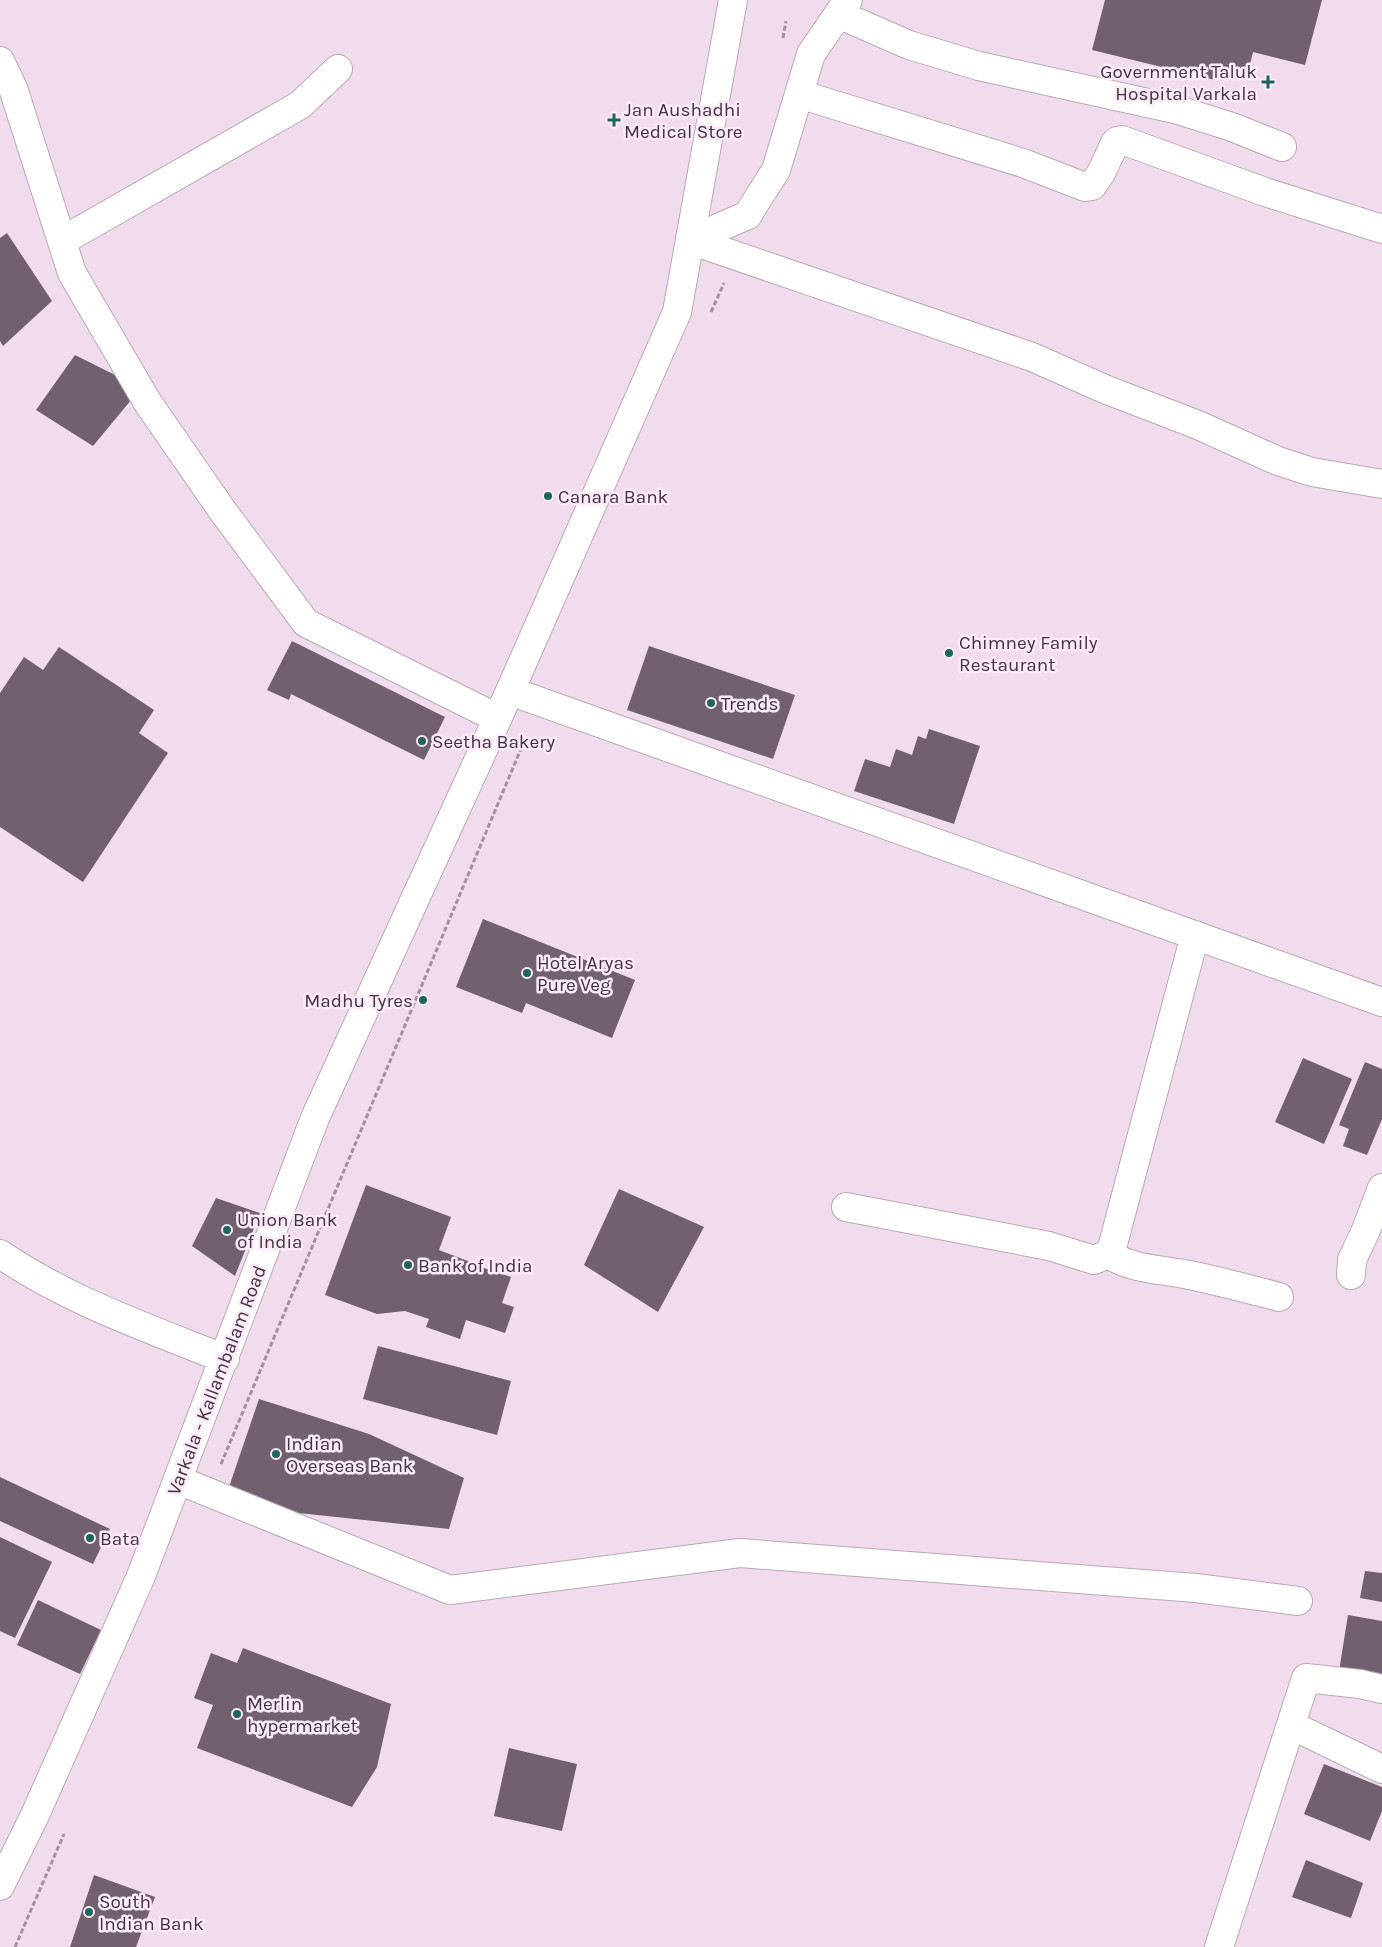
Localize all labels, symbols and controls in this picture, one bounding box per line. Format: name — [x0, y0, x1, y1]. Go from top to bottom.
place label: Government Taluk Hospital Varkala — [1100, 61, 1257, 105]
marker: Government Taluk Hospital Varkala — [1261, 75, 1275, 89]
place label: Jan Aushadhi Medical Store — [624, 99, 743, 143]
marker: Jan Aushadhi Medical Store — [608, 114, 620, 126]
place label: Canara Bank — [558, 486, 669, 508]
marker: Canara Bank — [542, 490, 554, 502]
place label: Chimney Family Restaurant — [959, 632, 1098, 676]
marker: Chimney Family Restaurant — [943, 647, 955, 659]
place label: Trends — [721, 693, 778, 715]
marker: Trends — [705, 697, 717, 709]
place label: Seetha Bakery — [432, 731, 555, 753]
marker: Seetha Bakery — [416, 735, 428, 747]
place label: Hotel Aryas Pure Veg — [537, 952, 634, 996]
marker: Hotel Aryas Pure Veg — [521, 967, 533, 979]
place label: Madhu Tyres — [304, 990, 413, 1012]
marker: Madhu Tyres — [417, 994, 429, 1006]
place label: Union Bank of India — [237, 1209, 338, 1253]
marker: Union Bank of India — [221, 1224, 233, 1236]
place label: Bank of India — [418, 1255, 533, 1277]
marker: Bank of India — [402, 1259, 414, 1271]
street label: Varkala - Kallambalam Road — [163, 1262, 271, 1498]
place label: Indian Overseas Bank — [286, 1433, 414, 1477]
marker: Indian Overseas Bank — [270, 1448, 282, 1460]
place label: Bata — [100, 1528, 140, 1550]
marker: Bata — [84, 1532, 96, 1544]
place label: Merlin hypermarket — [247, 1693, 358, 1737]
marker: Merlin hypermarket — [231, 1708, 243, 1720]
place label: South Indian Bank — [99, 1891, 204, 1935]
marker: South Indian Bank — [83, 1906, 95, 1918]

